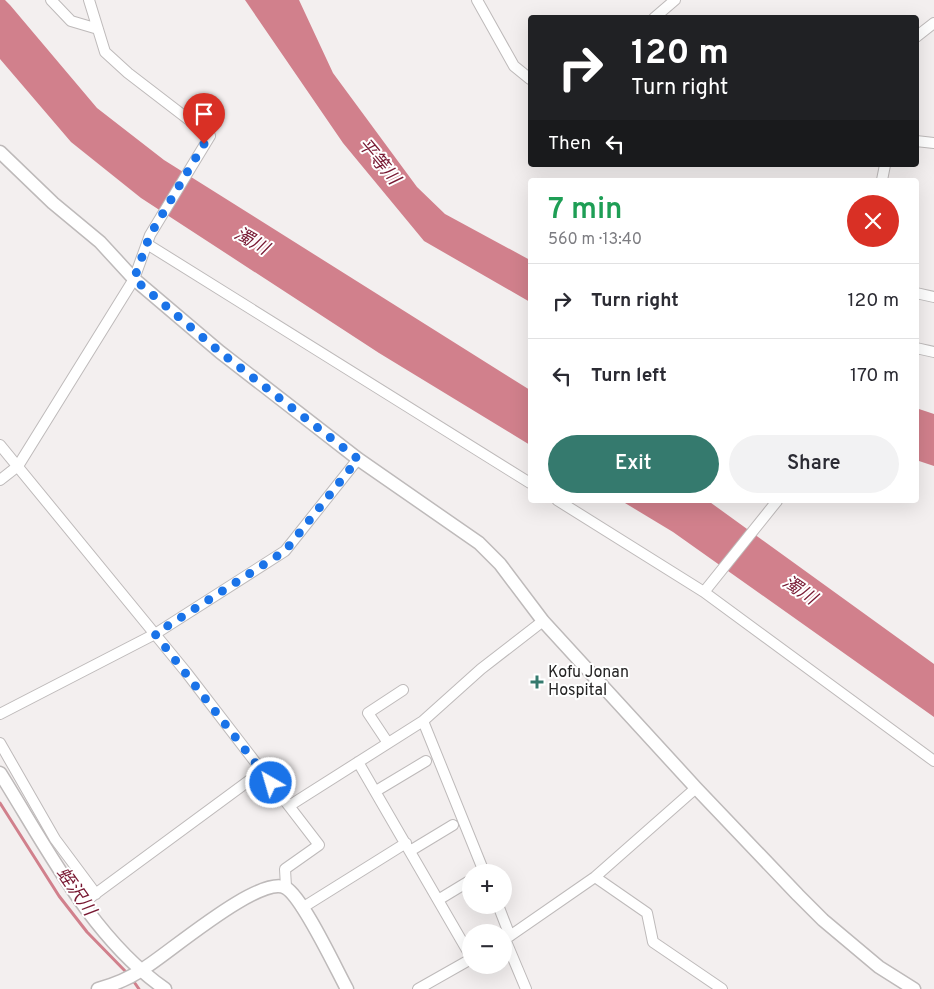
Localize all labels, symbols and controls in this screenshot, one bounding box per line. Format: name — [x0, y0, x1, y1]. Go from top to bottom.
text: 120 m — [631, 32, 729, 76]
icon: right — [548, 35, 613, 100]
text: Turn right — [631, 75, 728, 102]
pin — [183, 93, 225, 144]
icon: arrive — [190, 100, 218, 128]
icon: left — [601, 130, 629, 158]
text: Then — [548, 132, 591, 156]
water label: 平等川 — [352, 134, 405, 192]
text: 7 min — [548, 192, 623, 229]
button: close — [847, 195, 899, 247]
water label: 濁川 — [230, 223, 274, 262]
text: 560 m · 13:40 — [548, 230, 642, 250]
icon: right — [548, 287, 576, 315]
text: Turn right — [591, 289, 679, 313]
text: 120 m — [848, 289, 899, 313]
icon: left — [548, 362, 576, 390]
text: Turn left — [591, 364, 667, 388]
text: 170 m — [850, 364, 899, 388]
button: Exit — [548, 435, 719, 493]
button: Share — [729, 435, 899, 493]
water label: 濁川 — [778, 571, 822, 612]
place label: Kofu Jonan Hospital — [548, 663, 629, 701]
marker: Kofu Jonan Hospital — [530, 675, 544, 689]
position arrow — [244, 756, 296, 808]
water label: 蛭沢川 — [50, 863, 101, 922]
map controls — [462, 864, 512, 974]
button: + — [462, 864, 512, 914]
button: − — [462, 924, 512, 974]

